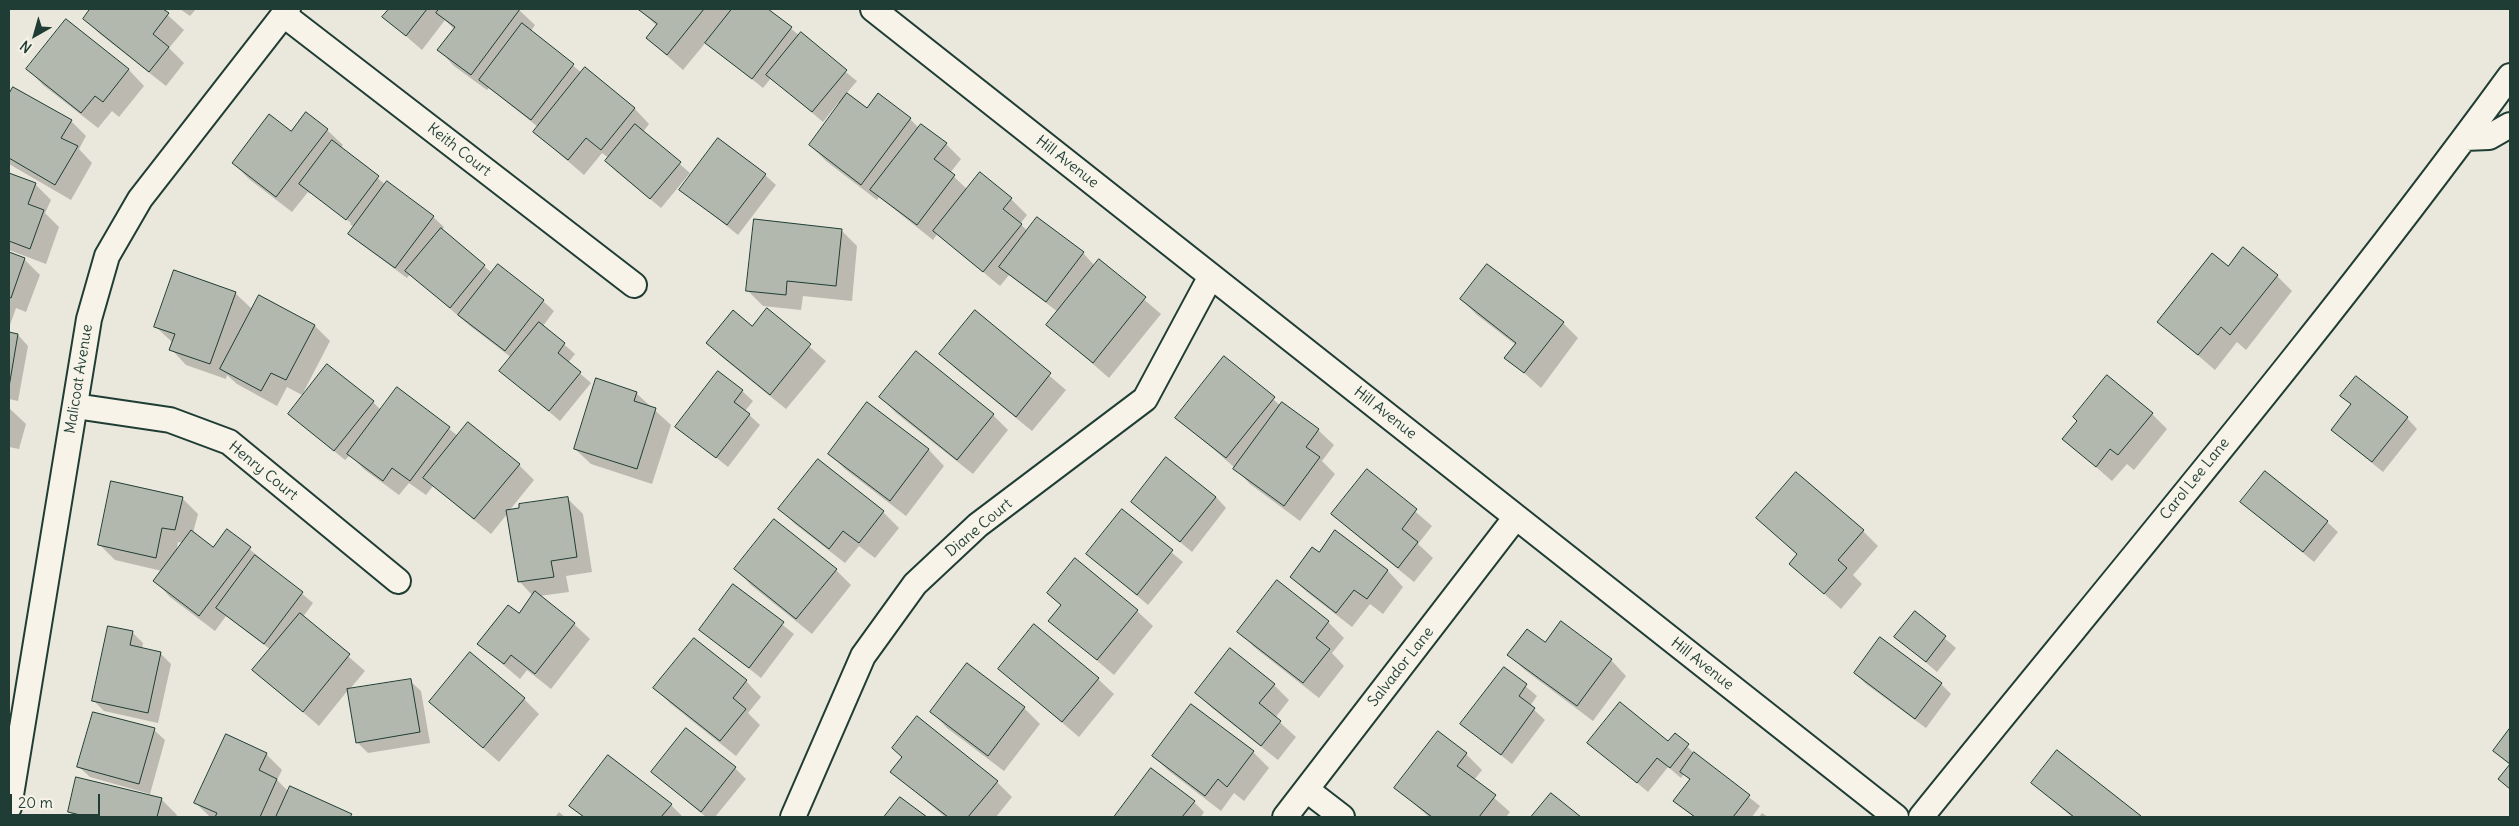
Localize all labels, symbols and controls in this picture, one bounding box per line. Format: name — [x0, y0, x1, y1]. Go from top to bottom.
north arrow — [10, 10, 60, 60]
text: N — [16, 37, 35, 57]
street label: Keith Court — [424, 120, 494, 180]
street label: Hill Avenue — [1032, 132, 1102, 192]
street label: Malicoat Avenue — [61, 323, 97, 435]
street label: Hill Avenue — [1350, 383, 1420, 443]
street label: Carol Lee Lane — [2156, 434, 2234, 524]
street label: Henry Court — [225, 438, 301, 504]
street label: Diane Court — [942, 495, 1016, 561]
street label: Salvador Lane — [1364, 624, 1438, 710]
street label: Hill Avenue — [1667, 634, 1737, 694]
scale bar — [12, 784, 102, 816]
text: 20 m — [18, 793, 53, 812]

